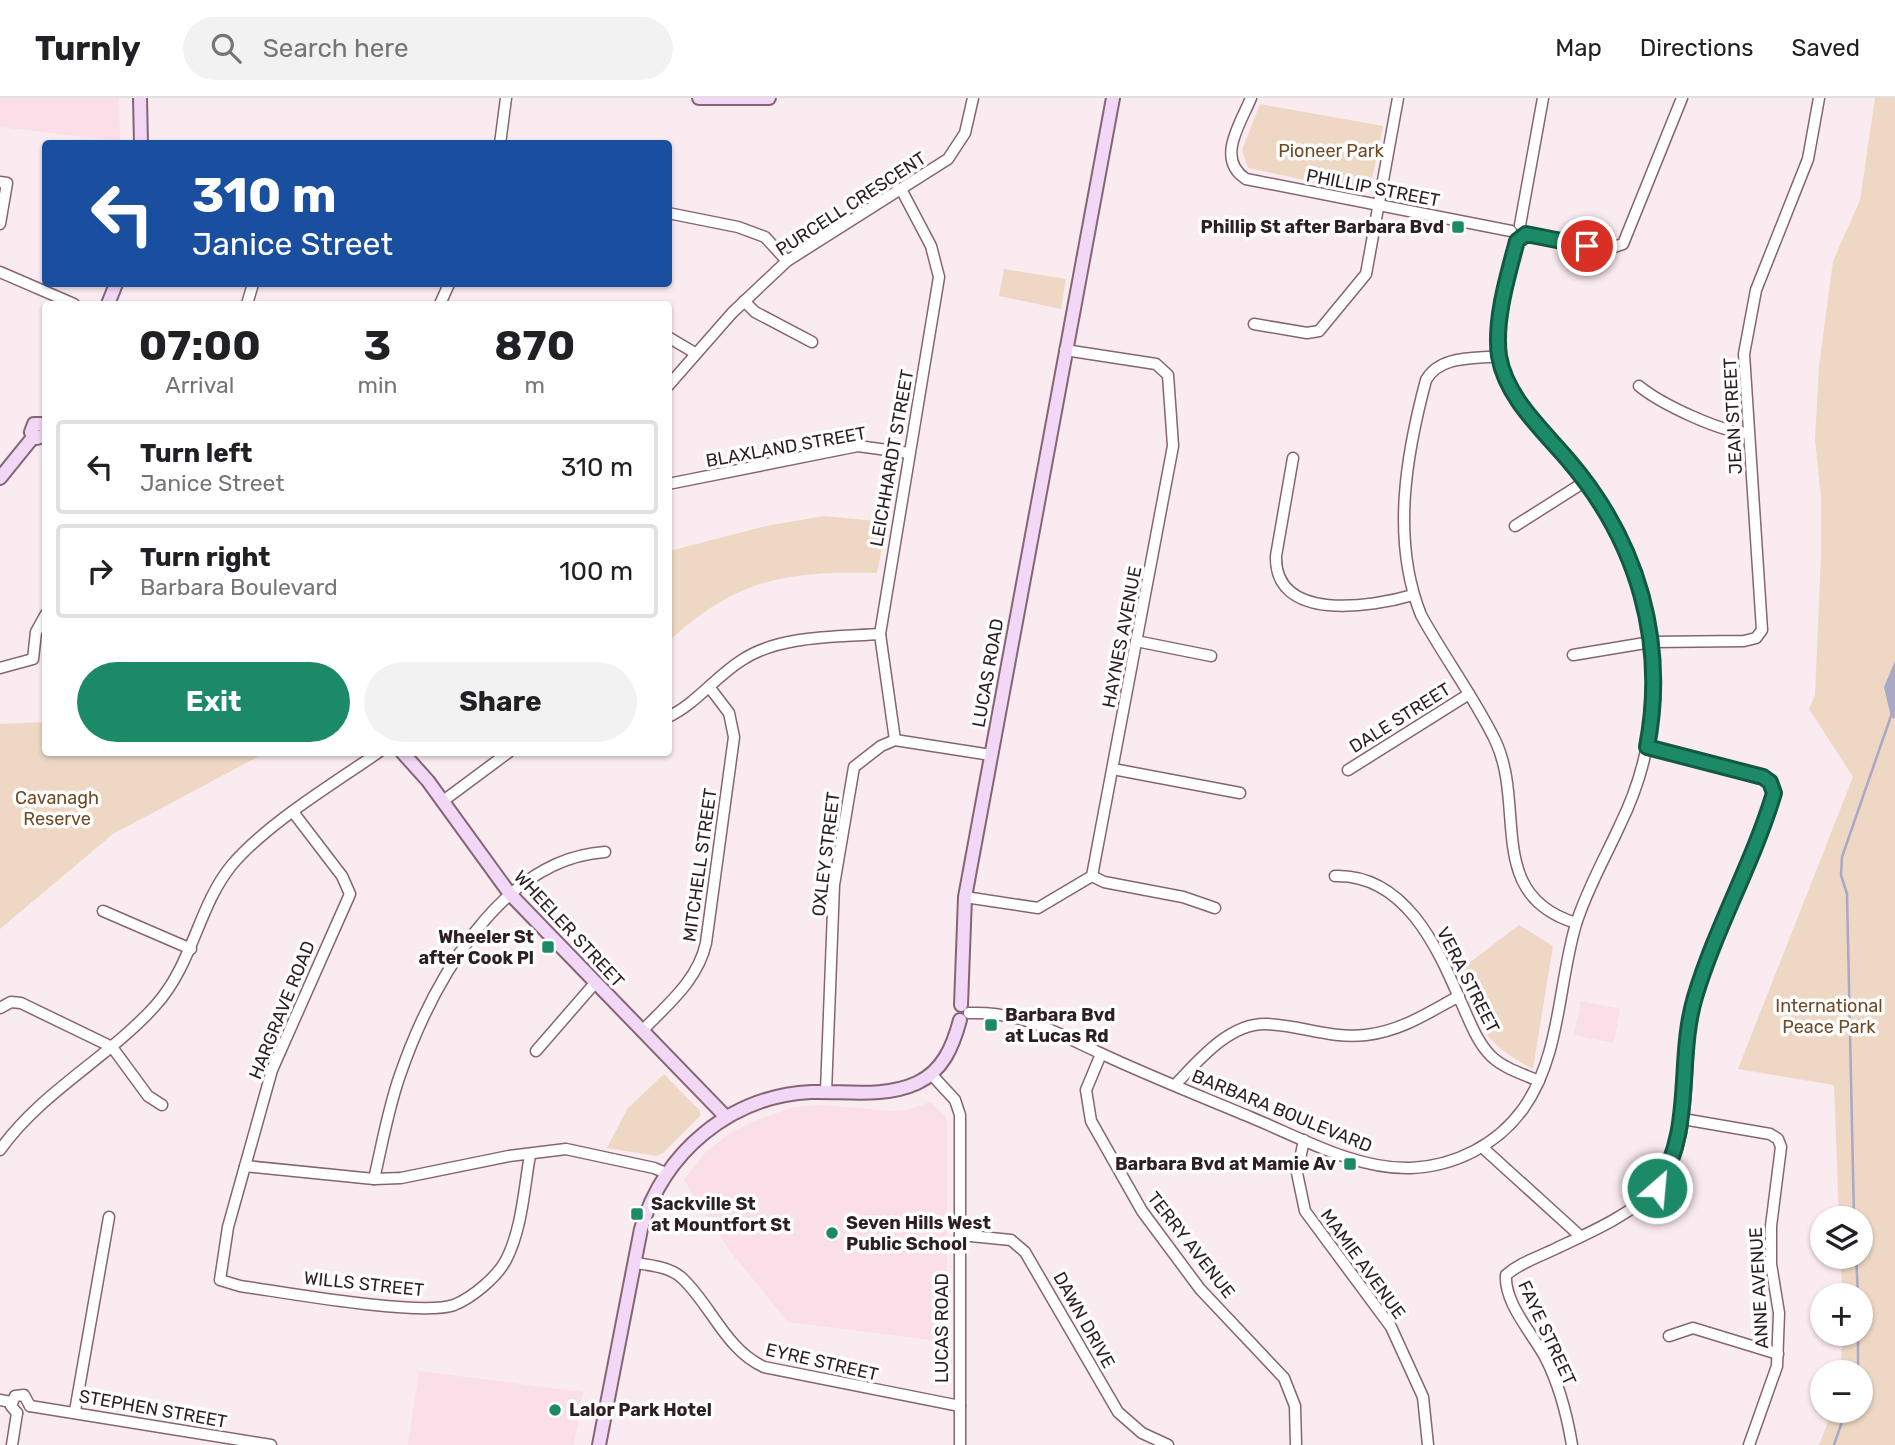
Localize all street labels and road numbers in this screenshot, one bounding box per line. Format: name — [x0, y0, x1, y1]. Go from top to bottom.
street label: PURCELL CRESCENT — [772, 147, 930, 261]
street label: PHILLIP STREET — [1304, 164, 1442, 212]
street label: JEAN STREET — [1719, 357, 1747, 475]
street label: LEICHHARDT STREET — [866, 368, 918, 548]
street label: BLAXLAND STREET — [704, 422, 868, 472]
street label: HAYNES AVENUE — [1097, 564, 1147, 710]
street label: LUCAS ROAD — [968, 617, 1008, 729]
street label: DALE STREET — [1345, 678, 1455, 758]
street label: MITCHELL STREET — [678, 787, 722, 943]
street label: OXLEY STREET — [807, 791, 845, 917]
street label: WHEELER STREET — [509, 866, 629, 992]
street label: VERA STREET — [1432, 923, 1504, 1037]
street label: HARGRAVE ROAD — [244, 938, 320, 1082]
street label: BARBARA BOULEVARD — [1189, 1065, 1375, 1157]
street label: TERRY AVENUE — [1142, 1187, 1240, 1303]
street label: MAMIE AVENUE — [1316, 1205, 1410, 1323]
street label: ANNE AVENUE — [1745, 1227, 1773, 1349]
street label: WILLS STREET — [303, 1267, 425, 1301]
street label: DAWN DRIVE — [1048, 1268, 1120, 1372]
street label: LUCAS ROAD — [931, 1273, 953, 1383]
street label: FAYE STREET — [1513, 1277, 1581, 1389]
street label: EYRE STREET — [763, 1338, 881, 1386]
street label: STEPHEN STREET — [77, 1385, 229, 1433]

